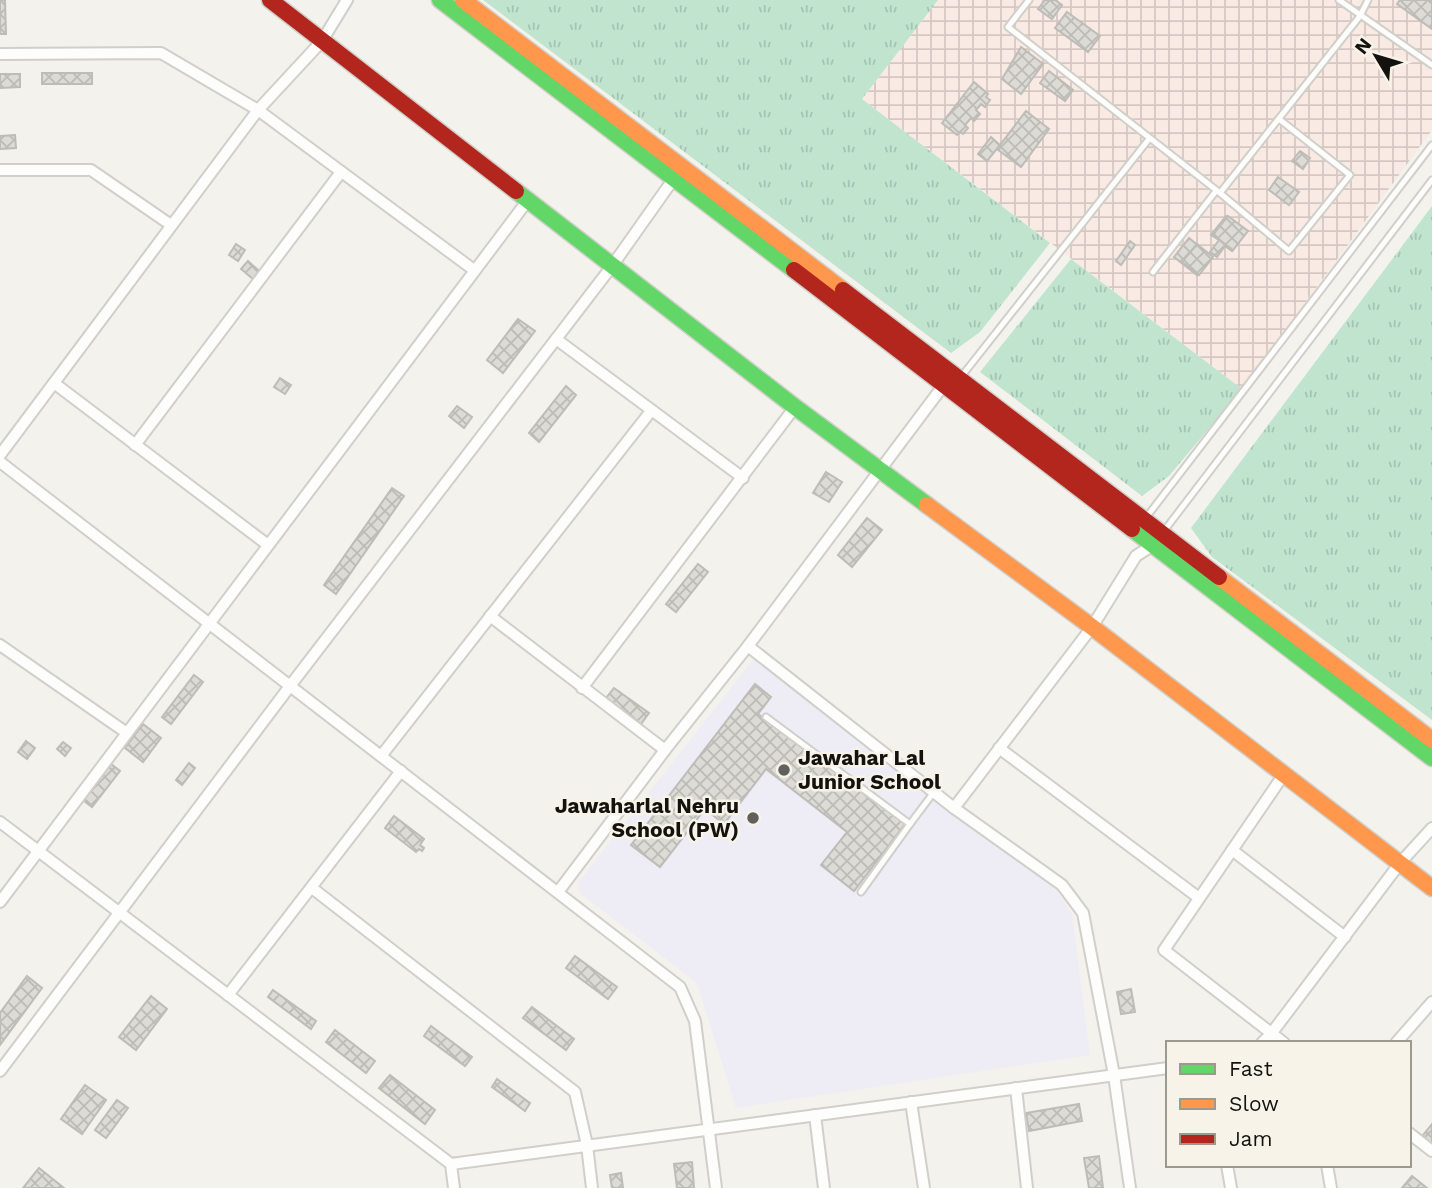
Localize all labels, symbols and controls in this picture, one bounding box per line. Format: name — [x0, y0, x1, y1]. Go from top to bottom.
north arrow — [1341, 21, 1411, 91]
text: N — [1350, 33, 1376, 58]
place label: Jawahar Lal Junior School — [798, 745, 941, 794]
marker: Jawahar Lal Junior School — [776, 762, 792, 778]
place label: Jawaharlal Nehru School (PW) — [555, 793, 739, 842]
marker: Jawaharlal Nehru School (PW) — [745, 810, 761, 826]
legend — [1166, 1041, 1411, 1167]
text: Fast — [1229, 1056, 1273, 1081]
text: Slow — [1229, 1091, 1279, 1116]
text: Jam — [1229, 1126, 1272, 1151]

